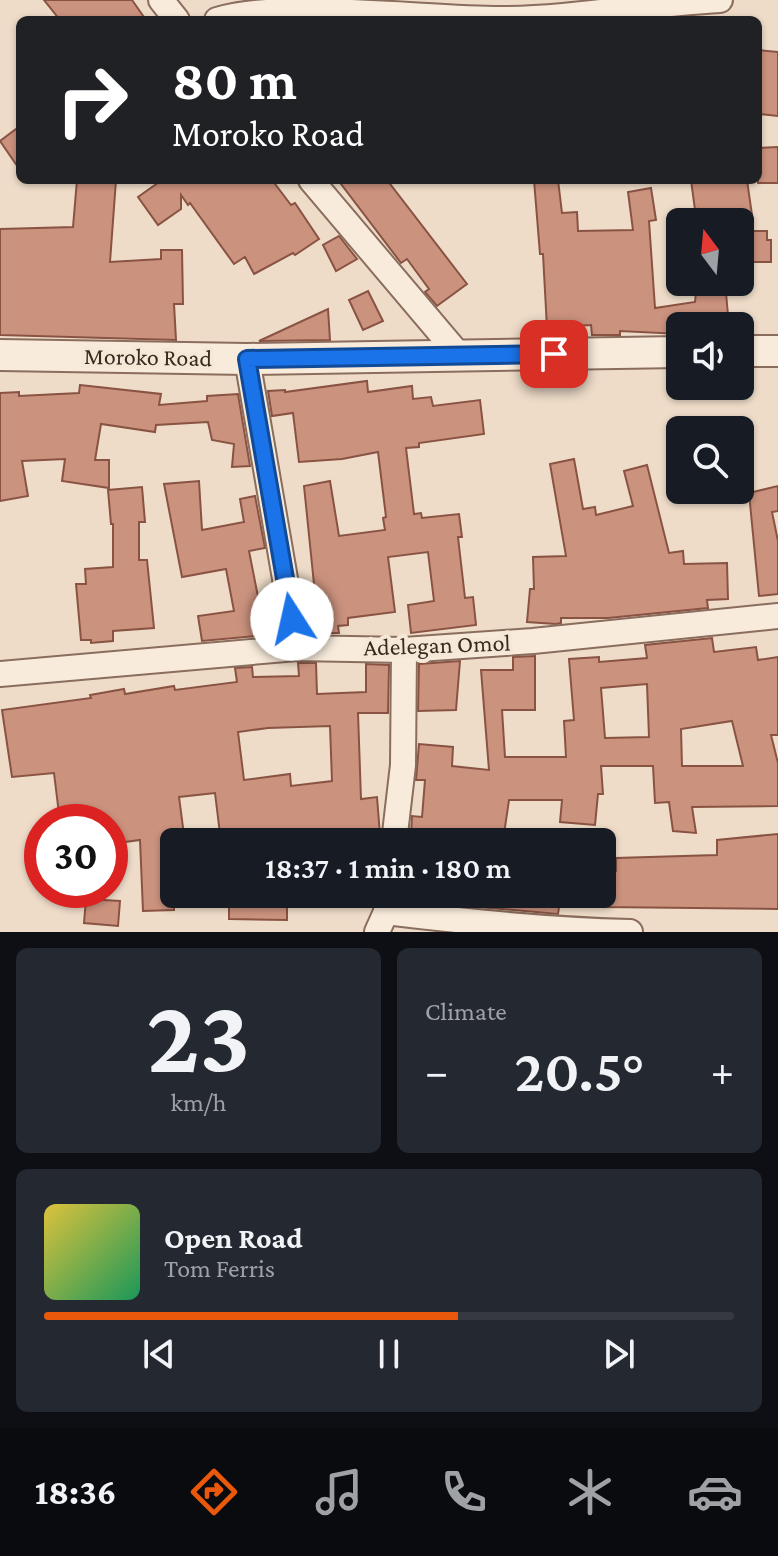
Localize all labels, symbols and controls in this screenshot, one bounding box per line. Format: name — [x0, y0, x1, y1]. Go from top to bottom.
icon: right — [40, 48, 144, 152]
text: 80 m — [172, 49, 297, 111]
text: Moroko Road — [172, 114, 364, 154]
north arrow — [666, 208, 754, 296]
map controls — [666, 208, 754, 504]
button: sound — [666, 312, 754, 400]
pin — [520, 320, 588, 388]
icon: arrive — [532, 332, 576, 376]
street label: Moroko Road — [84, 342, 213, 371]
button: search — [666, 416, 754, 504]
position arrow — [250, 577, 334, 661]
street label: Adelegan Omol — [363, 628, 511, 661]
speed limit sign: 30 — [24, 804, 128, 908]
text: 18:37 · 1 min · 180 m — [265, 851, 511, 884]
text: 23 — [147, 978, 250, 1093]
text: Climate — [425, 997, 507, 1026]
text: 20.5° — [515, 1037, 644, 1104]
text: − — [425, 1047, 448, 1095]
text: + — [711, 1047, 734, 1095]
text: km/h — [170, 1088, 227, 1117]
text: Open Road — [164, 1221, 303, 1254]
text: Tom Ferris — [164, 1254, 275, 1283]
icon: previous — [137, 1332, 181, 1376]
icon: pause — [367, 1332, 411, 1376]
icon: next — [597, 1332, 641, 1376]
icon: directions — [186, 1464, 242, 1520]
icon: music — [311, 1464, 367, 1520]
icon: phone — [436, 1464, 492, 1520]
icon: climate — [562, 1464, 618, 1520]
icon: car — [687, 1464, 743, 1520]
text: 18:36 — [35, 1472, 116, 1512]

